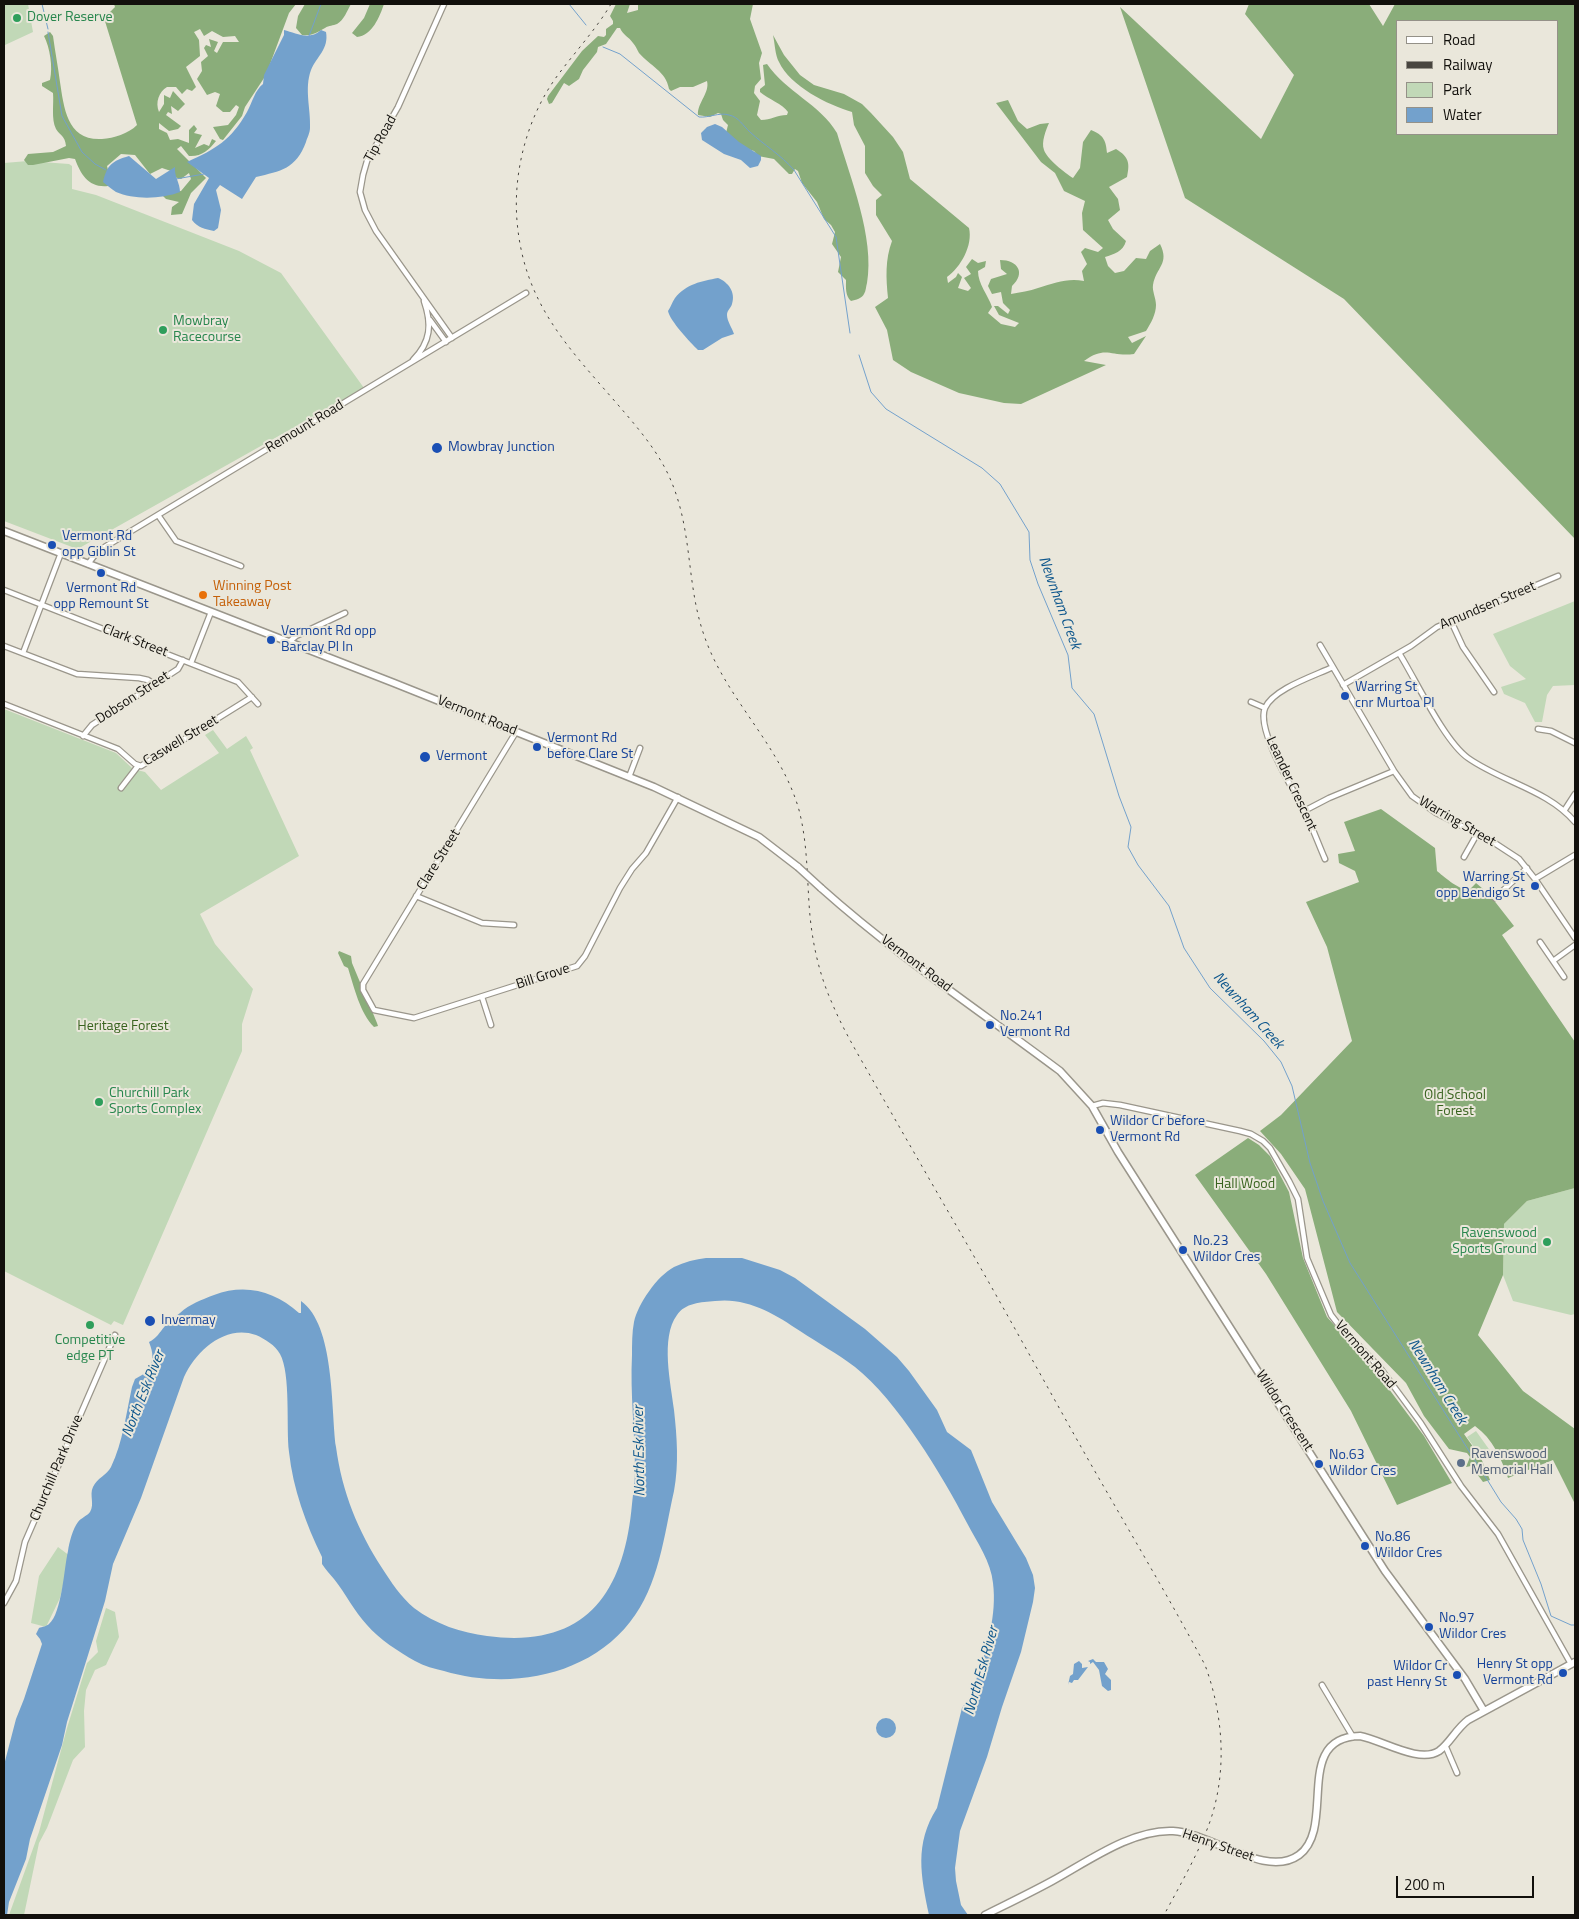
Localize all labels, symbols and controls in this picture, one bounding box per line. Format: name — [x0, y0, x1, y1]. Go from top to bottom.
place label: Dover Reserve — [27, 10, 113, 26]
marker: Dover Reserve — [11, 12, 23, 24]
legend — [1396, 20, 1559, 135]
text: Road — [1443, 28, 1475, 51]
text: Railway — [1443, 53, 1493, 76]
text: Park — [1443, 78, 1472, 101]
text: Water — [1443, 103, 1482, 126]
street label: Tip Road — [361, 113, 401, 165]
place label: Mowbray Racecourse — [173, 314, 241, 347]
marker: Mowbray Racecourse — [157, 324, 169, 336]
street label: Remount Road — [263, 397, 347, 457]
place label: Mowbray Junction — [448, 440, 555, 456]
marker: Mowbray Junction — [430, 441, 444, 455]
place label: Vermont Rd opp Giblin St — [62, 529, 136, 562]
marker: Vermont Rd opp Giblin St — [46, 539, 58, 551]
water label: Newnham Creek — [1034, 554, 1084, 652]
marker: Vermont Rd opp Remount St — [95, 567, 107, 579]
street label: Amundsen Street — [1437, 578, 1539, 634]
place label: Winning Post Takeaway — [213, 579, 291, 612]
place label: Vermont Rd opp Remount St — [53, 581, 149, 614]
marker: Winning Post Takeaway — [197, 589, 209, 601]
street label: Clark Street — [100, 621, 170, 661]
place label: Vermont Rd opp Barclay Pl In — [281, 624, 376, 656]
marker: Vermont Rd opp Barclay Pl In — [265, 634, 277, 646]
street label: Dobson Street — [93, 668, 173, 728]
place label: Warring St cnr Murtoa Pl — [1355, 680, 1435, 712]
marker: Warring St cnr Murtoa Pl — [1339, 690, 1351, 702]
street label: Vermont Road — [435, 692, 519, 740]
street label: Caswell Street — [141, 712, 221, 770]
place label: Vermont Rd before Clare St — [547, 731, 633, 764]
street label: Leander Crescent — [1262, 734, 1320, 834]
marker: Vermont Rd before Clare St — [531, 741, 543, 753]
place label: Vermont — [436, 749, 487, 765]
marker: Vermont — [418, 750, 432, 764]
street label: Warring Street — [1416, 793, 1498, 851]
street label: Clare Street — [414, 826, 464, 894]
place label: Warring St opp Bendigo St — [1436, 870, 1525, 902]
marker: Warring St opp Bendigo St — [1529, 880, 1541, 892]
street label: Vermont Road — [877, 932, 955, 996]
street label: Bill Grove — [514, 960, 572, 994]
water label: Newnham Creek — [1209, 969, 1287, 1053]
place label: No.241 Vermont Rd — [1000, 1009, 1070, 1042]
park label: Heritage Forest — [77, 1019, 169, 1035]
marker: No.241 Vermont Rd — [984, 1019, 996, 1031]
place label: Churchill Park Sports Complex — [109, 1086, 201, 1118]
park label: Old School Forest — [1424, 1088, 1486, 1120]
marker: Churchill Park Sports Complex — [93, 1096, 105, 1108]
place label: Wildor Cr before Vermont Rd — [1110, 1114, 1205, 1146]
marker: Wildor Cr before Vermont Rd — [1094, 1124, 1106, 1136]
park label: Hall Wood — [1215, 1177, 1275, 1193]
place label: Ravenswood Sports Ground — [1452, 1226, 1537, 1258]
place label: No.23 Wildor Cres — [1193, 1234, 1260, 1266]
marker: Ravenswood Sports Ground — [1541, 1236, 1553, 1248]
marker: No.23 Wildor Cres — [1177, 1244, 1189, 1256]
place label: Invermay — [161, 1313, 216, 1329]
marker: Invermay — [143, 1314, 157, 1328]
street label: Vermont Road — [1331, 1318, 1399, 1392]
marker: Competitive edge PT — [84, 1319, 96, 1331]
place label: Competitive edge PT — [55, 1333, 125, 1365]
water label: Newnham Creek — [1404, 1336, 1470, 1428]
water label: North Esk River — [119, 1348, 169, 1440]
street label: Wildor Crescent — [1252, 1368, 1316, 1454]
water label: North Esk River — [630, 1405, 650, 1497]
street label: Churchill Park Drive — [27, 1412, 87, 1524]
place label: Ravenswood Memorial Hall — [1471, 1447, 1553, 1480]
place label: No.63 Wildor Cres — [1329, 1448, 1396, 1480]
marker: Ravenswood Memorial Hall — [1455, 1457, 1467, 1469]
marker: No.63 Wildor Cres — [1313, 1458, 1325, 1470]
place label: No.86 Wildor Cres — [1375, 1530, 1442, 1562]
marker: No.86 Wildor Cres — [1359, 1540, 1371, 1552]
place label: No.97 Wildor Cres — [1439, 1611, 1506, 1644]
marker: No.97 Wildor Cres — [1423, 1621, 1435, 1633]
water label: North Esk River — [961, 1625, 1003, 1717]
place label: Henry St opp Vermont Rd — [1477, 1657, 1553, 1690]
place label: Wildor Cr past Henry St — [1367, 1659, 1447, 1691]
marker: Henry St opp Vermont Rd — [1557, 1667, 1569, 1679]
marker: Wildor Cr past Henry St — [1451, 1669, 1463, 1681]
street label: Henry Street — [1180, 1826, 1256, 1866]
scale bar — [1399, 1866, 1536, 1898]
text: 200 m — [1404, 1873, 1445, 1896]

